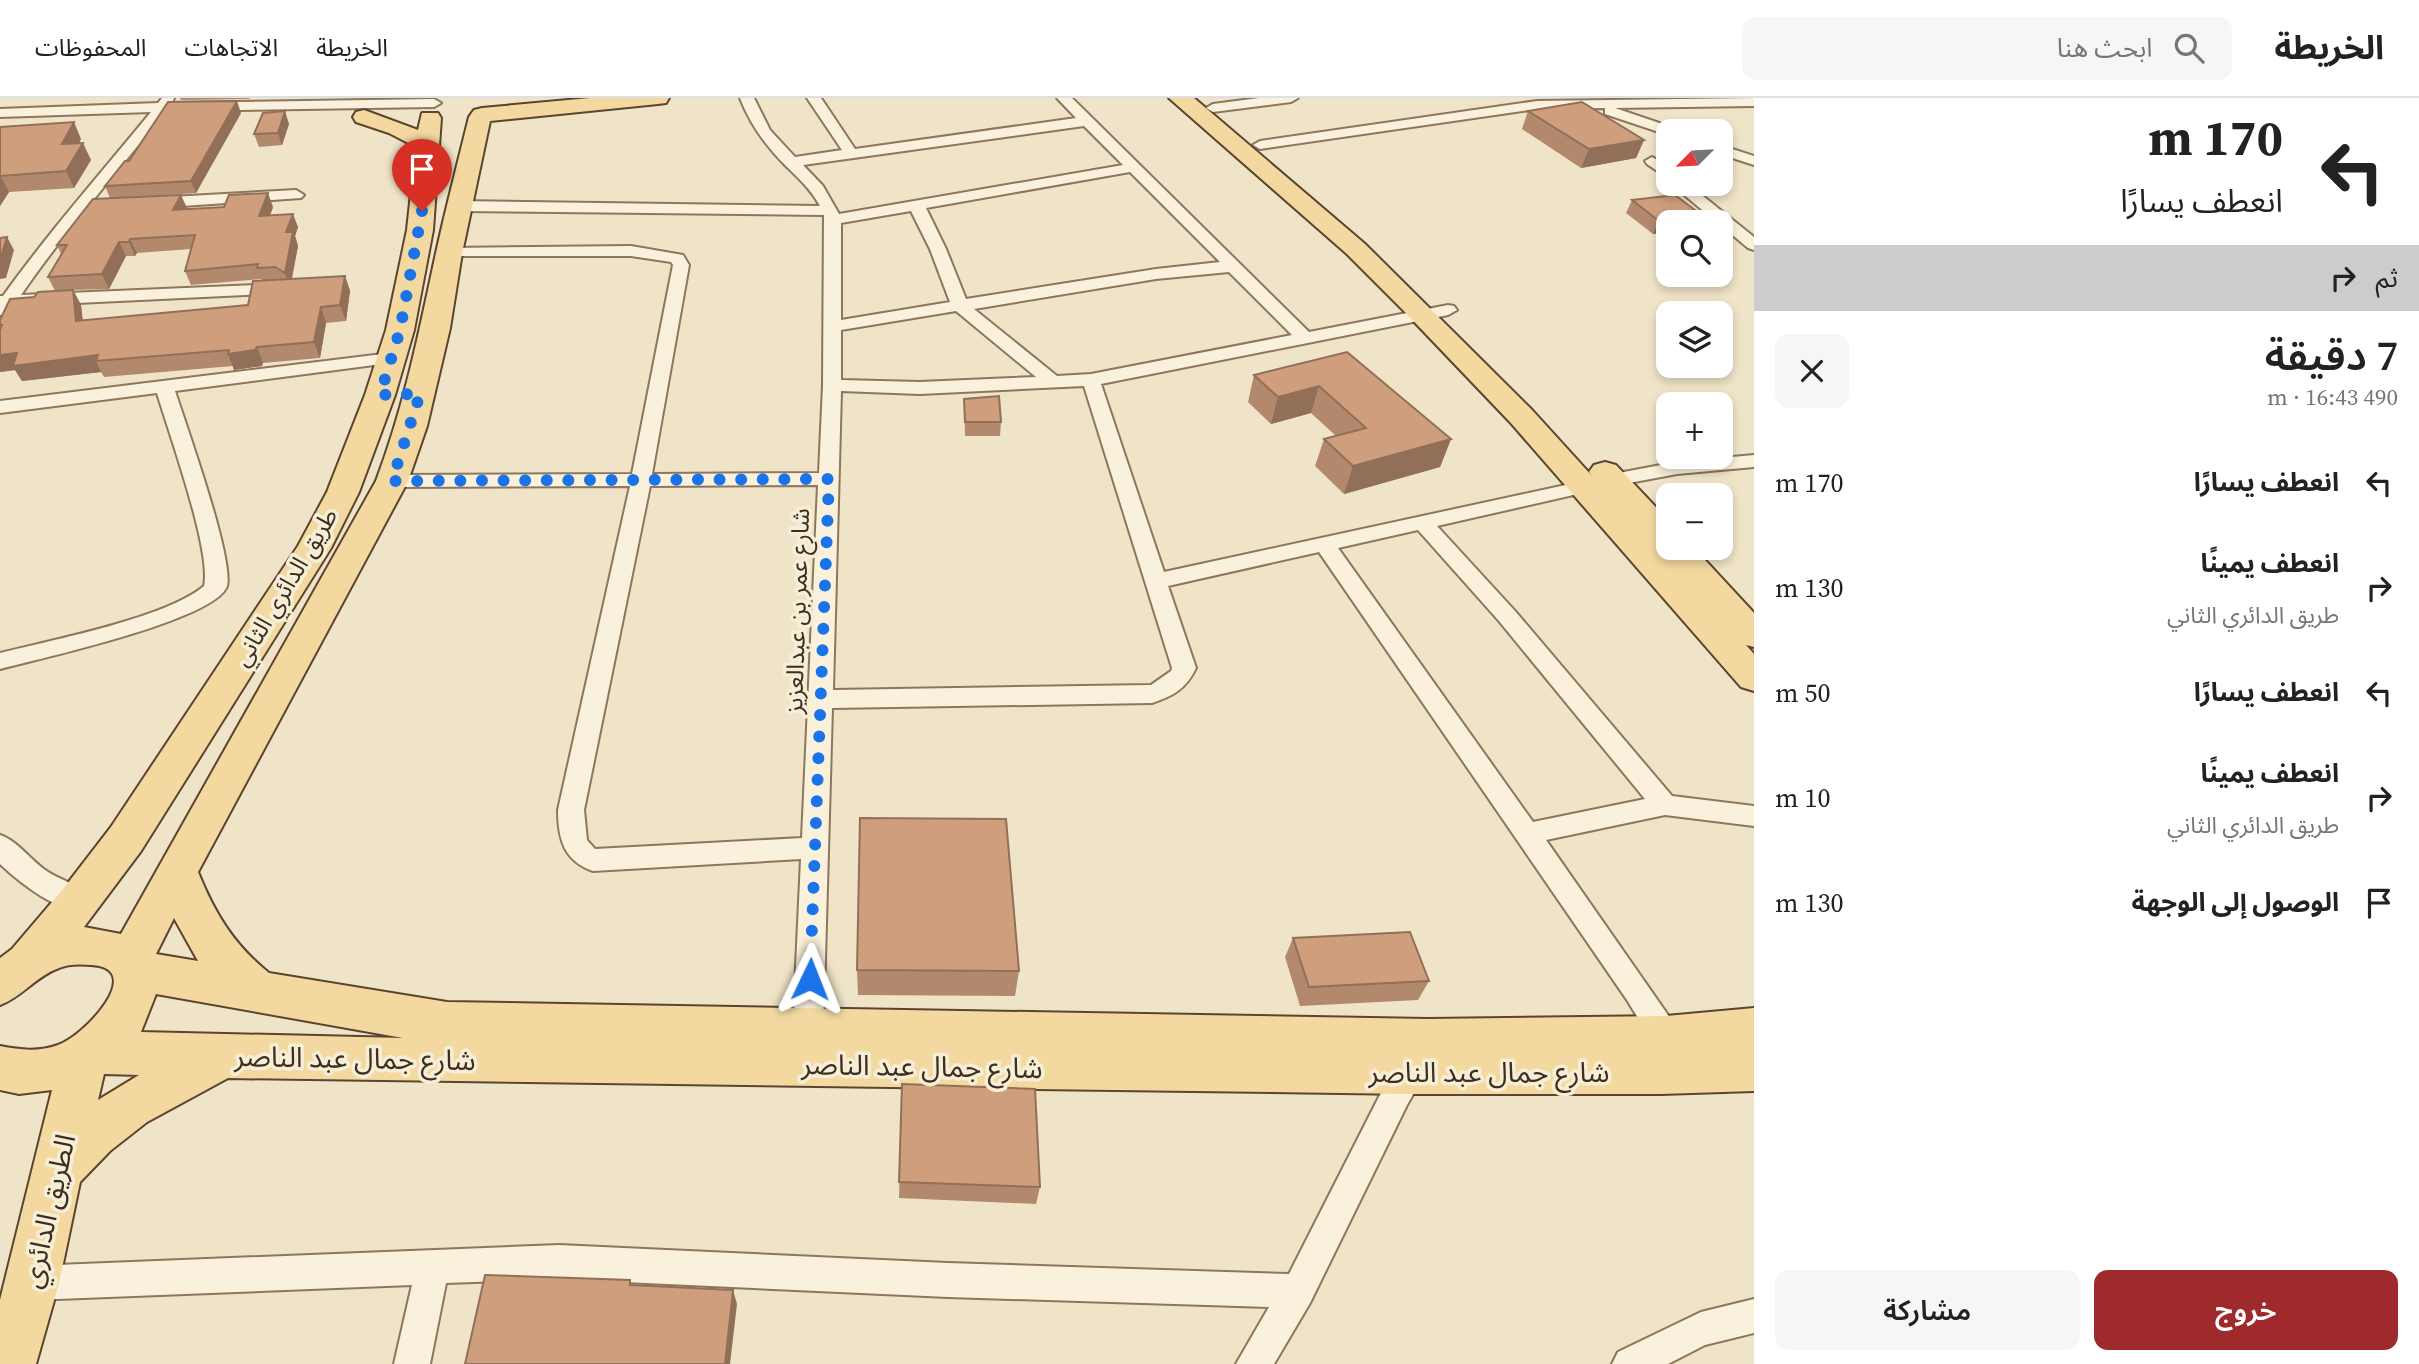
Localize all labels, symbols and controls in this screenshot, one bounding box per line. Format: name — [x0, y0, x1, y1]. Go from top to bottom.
search box — [1742, 17, 2232, 80]
text: الخريطة — [2274, 25, 2384, 70]
icon: search — [2170, 29, 2208, 67]
text: ابحث هنا — [2057, 30, 2152, 66]
text: المحفوظات — [35, 31, 146, 64]
text: الاتجاهات — [184, 31, 278, 64]
text: الخريطة — [316, 31, 388, 64]
text: 170 m — [2148, 104, 2283, 171]
north arrow — [1656, 119, 1732, 196]
map controls — [1656, 119, 1733, 560]
icon: left — [2307, 126, 2398, 217]
pin — [392, 139, 452, 211]
icon: arrive — [403, 150, 441, 188]
text: انعطف يسارًا — [2120, 179, 2283, 223]
button: search — [1656, 210, 1733, 287]
icon: right — [2324, 259, 2362, 297]
text: ثم — [2376, 260, 2398, 296]
button: layers — [1656, 301, 1733, 378]
text: 7 دقيقة — [2265, 326, 2398, 384]
button: close — [1775, 334, 1849, 408]
text: 490 m · 16:43 — [2267, 381, 2398, 413]
button: + — [1656, 392, 1733, 469]
text: انعطف يسارًا — [2194, 464, 2339, 500]
icon: left — [2360, 464, 2398, 502]
text: 170 m — [1775, 465, 1844, 501]
button: − — [1656, 483, 1733, 560]
street label: طريق الدائري الثاني — [225, 502, 348, 674]
street label: شارع عمر بن عبدالعزيز — [777, 508, 818, 716]
text: انعطف يمينًا — [2200, 545, 2339, 581]
icon: right — [2360, 569, 2398, 607]
text: 130 m — [1775, 570, 1844, 606]
text: طريق الدائري الثاني — [2167, 599, 2339, 631]
text: انعطف يسارًا — [2194, 674, 2339, 710]
icon: left — [2360, 674, 2398, 712]
text: 50 m — [1775, 675, 1831, 711]
text: انعطف يمينًا — [2200, 755, 2339, 791]
icon: right — [2360, 779, 2398, 817]
text: 10 m — [1775, 780, 1831, 816]
text: طريق الدائري الثاني — [2167, 809, 2339, 841]
text: الوصول إلى الوجهة — [2132, 884, 2339, 920]
icon: arrive — [2360, 884, 2398, 922]
text: 130 m — [1775, 885, 1844, 921]
position arrow — [773, 942, 847, 1016]
street label: شارع جمال عبد الناصر — [233, 1037, 476, 1081]
street label: شارع جمال عبد الناصر — [800, 1045, 1043, 1089]
street label: شارع جمال عبد الناصر — [1367, 1053, 1610, 1093]
street label: الطريق الدائري — [12, 1130, 87, 1292]
button: مشاركة — [1775, 1270, 2080, 1350]
button: خروج — [2094, 1270, 2398, 1350]

